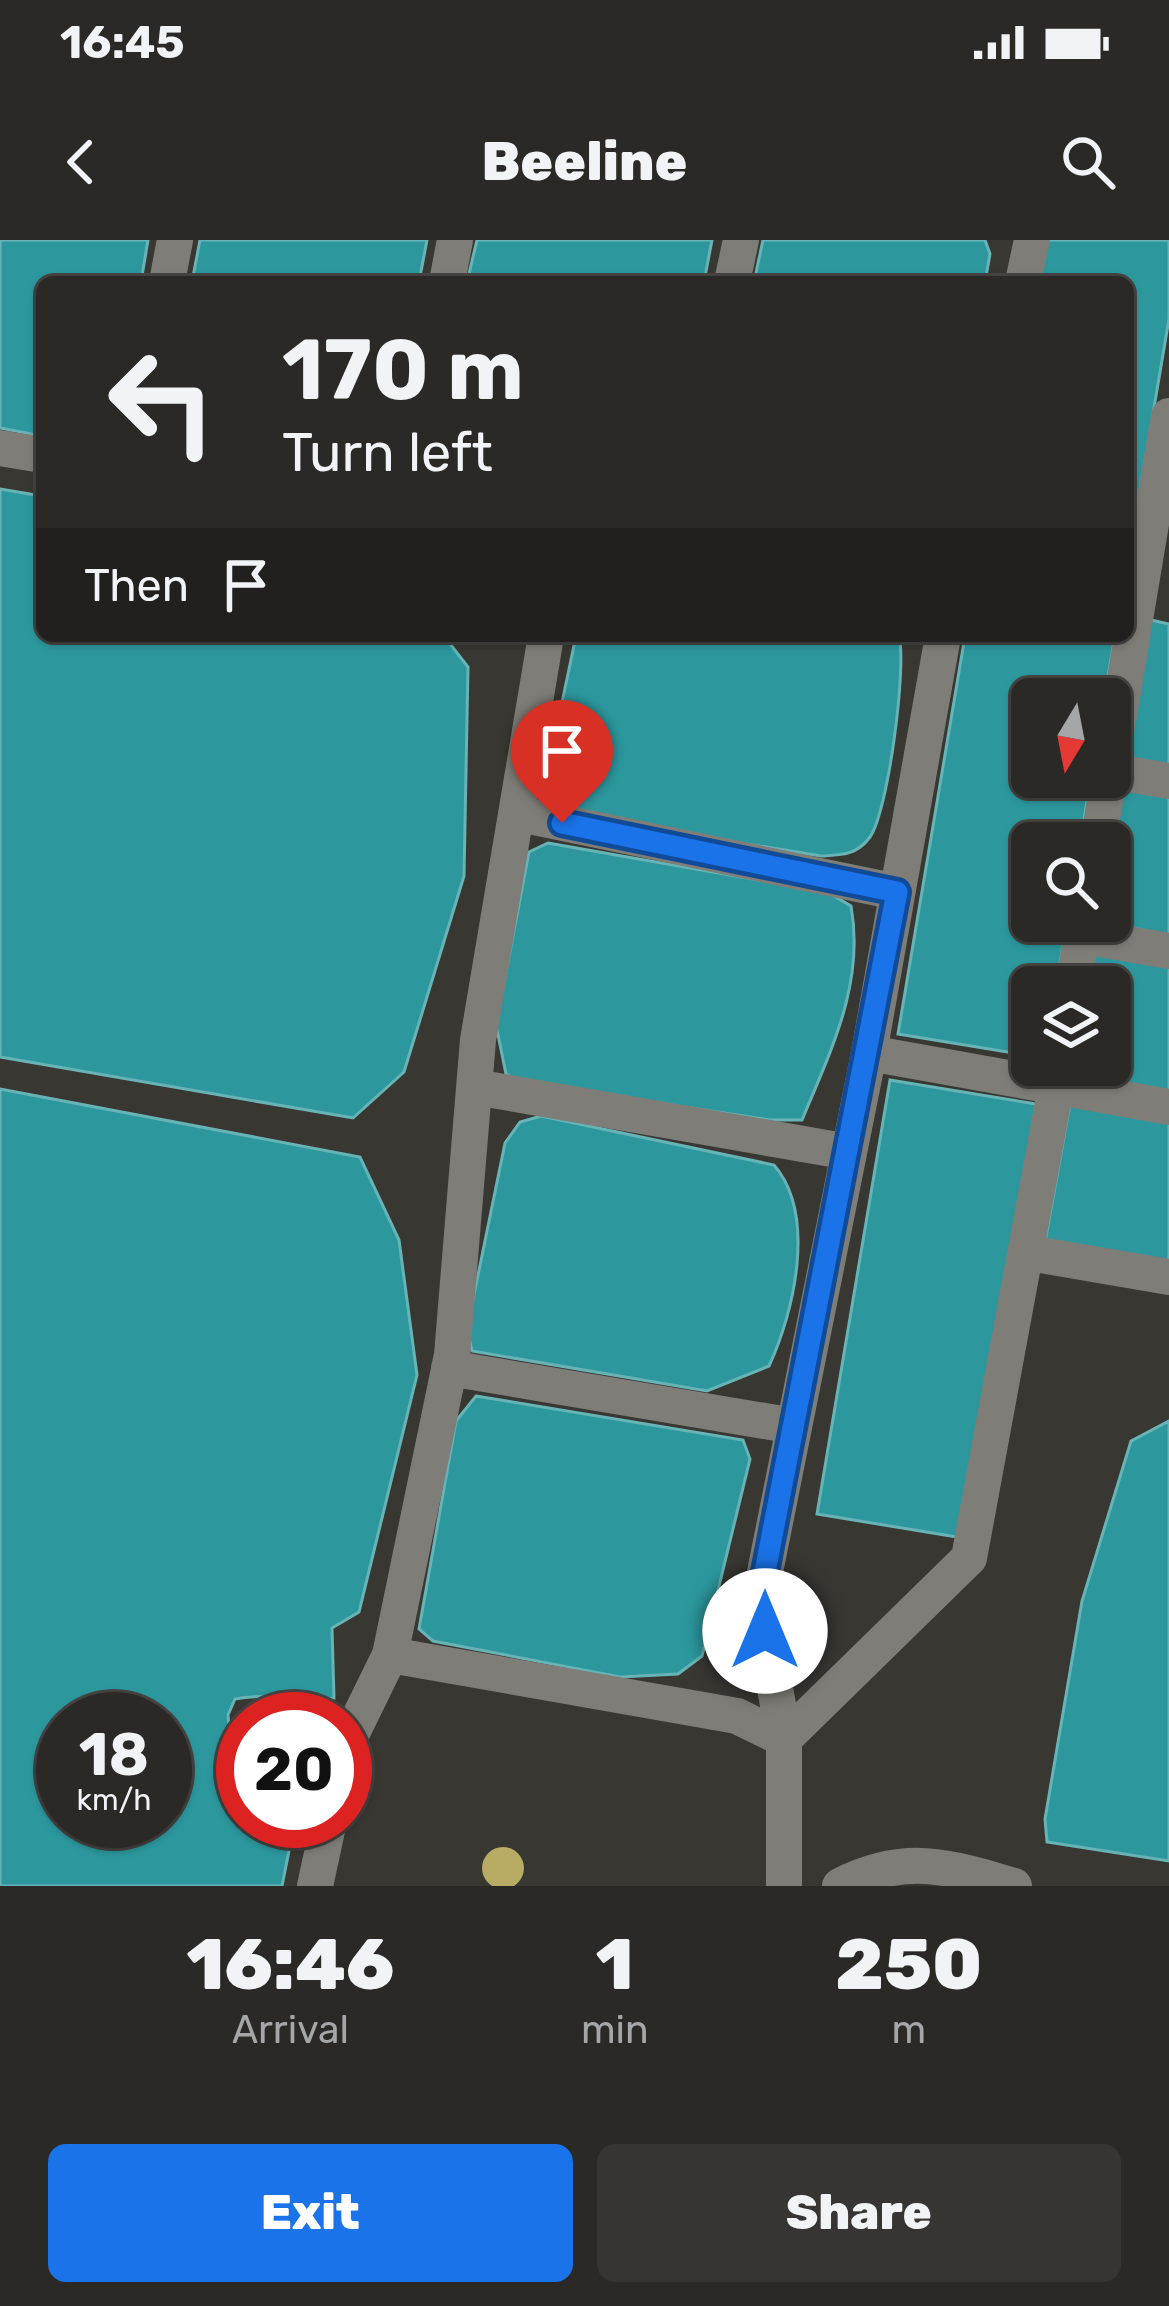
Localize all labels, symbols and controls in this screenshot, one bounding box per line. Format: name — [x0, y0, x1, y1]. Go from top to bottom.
text: 16:45 — [60, 16, 185, 69]
icon: back — [48, 129, 114, 195]
icon: search — [1055, 129, 1121, 195]
text: Beeline — [482, 130, 687, 194]
text: 170 m — [282, 320, 524, 420]
icon: left — [84, 324, 240, 480]
text: Turn left — [282, 421, 493, 485]
icon: arrive — [213, 552, 279, 618]
text: Then — [84, 559, 189, 612]
north arrow — [1011, 678, 1131, 798]
map controls — [1011, 678, 1131, 1086]
pin — [511, 700, 613, 823]
icon: arrive — [529, 718, 595, 784]
button: search — [1011, 822, 1131, 942]
button: layers — [1011, 966, 1131, 1086]
position arrow — [702, 1568, 828, 1694]
speed limit sign: 20 — [216, 1692, 372, 1848]
text: 18 — [79, 1719, 149, 1790]
text: km/h — [77, 1782, 151, 1818]
text: 16:46 — [187, 1922, 394, 2007]
text: 1 — [596, 1922, 634, 2007]
text: 250 — [835, 1922, 982, 2007]
text: Arrival — [232, 2007, 349, 2053]
text: min — [581, 2007, 649, 2053]
text: m — [891, 2007, 926, 2053]
button: Exit — [48, 2144, 573, 2282]
button: Share — [597, 2144, 1121, 2282]

